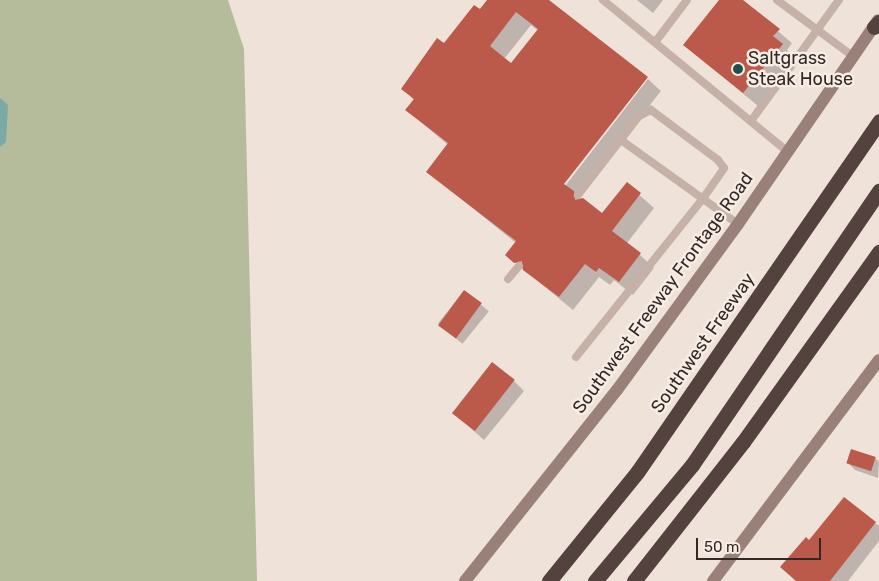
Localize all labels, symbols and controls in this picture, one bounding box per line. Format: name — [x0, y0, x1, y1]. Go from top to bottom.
place label: Saltgrass Steak House — [748, 48, 853, 90]
marker: Saltgrass Steak House — [732, 63, 744, 75]
street label: Southwest Freeway Frontage Road — [568, 168, 758, 418]
street label: Southwest Freeway — [647, 269, 759, 417]
scale bar — [699, 528, 824, 560]
text: 50 m — [704, 538, 739, 556]

